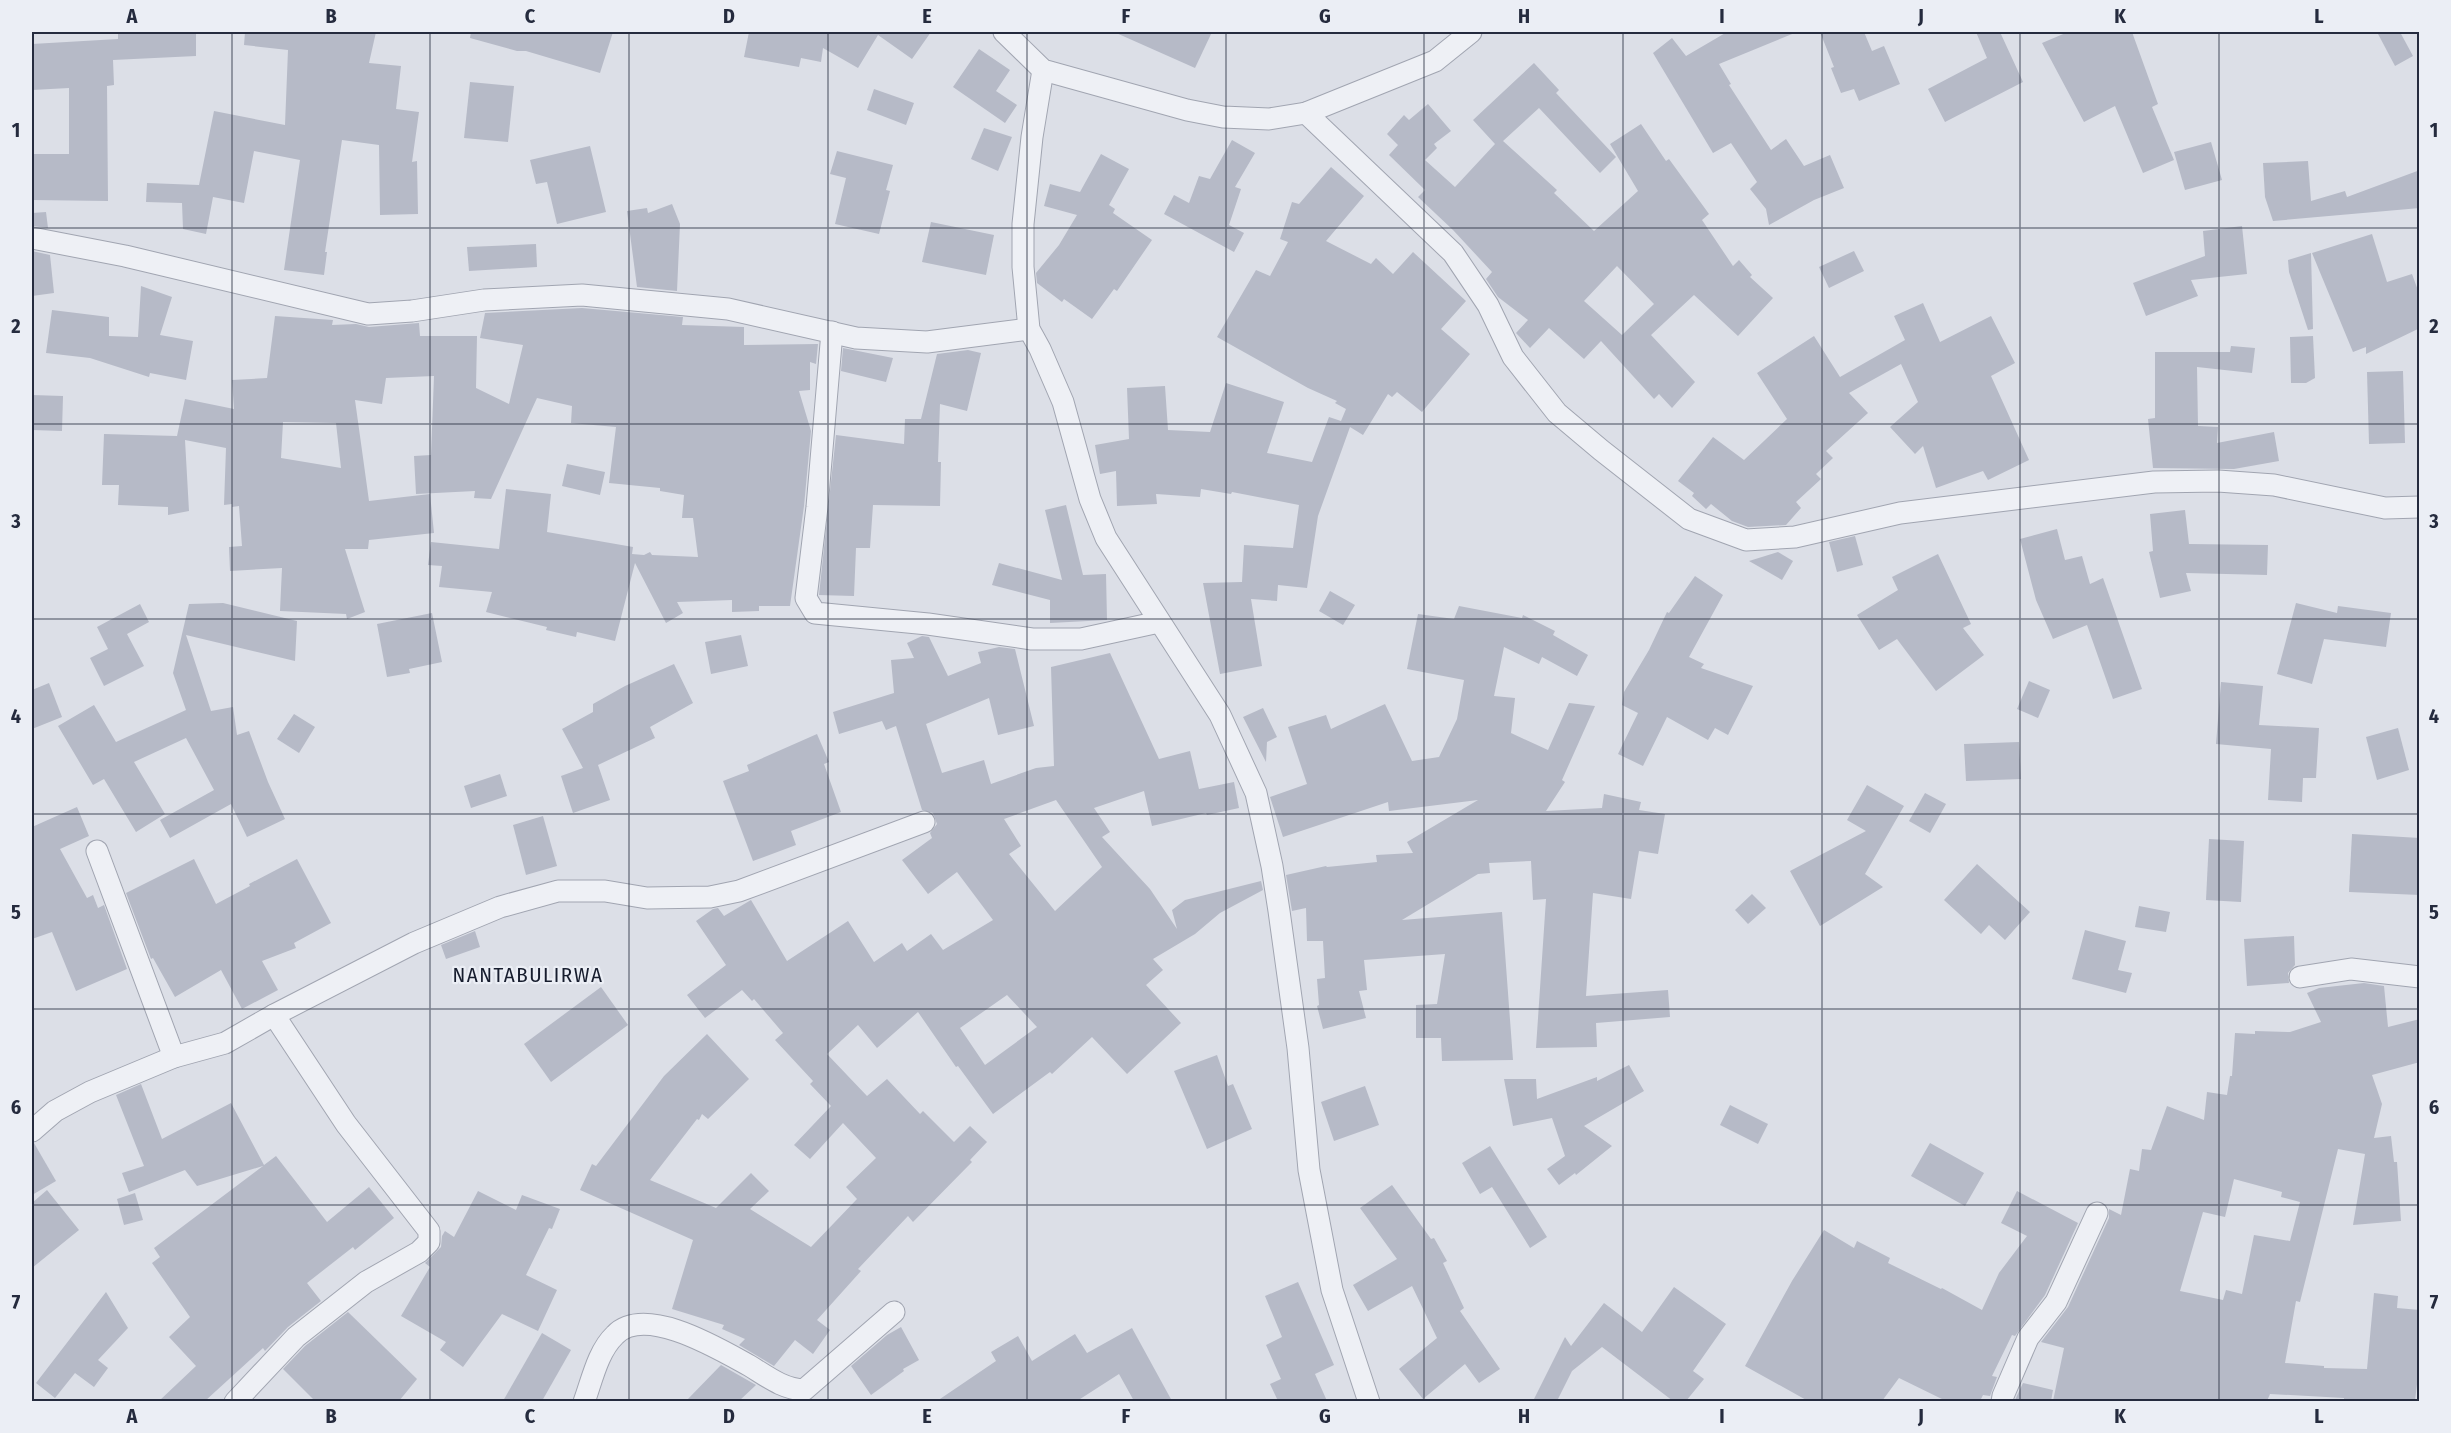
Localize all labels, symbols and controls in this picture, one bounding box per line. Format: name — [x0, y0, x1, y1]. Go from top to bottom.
text: A — [126, 4, 139, 28]
text: B — [325, 4, 337, 28]
text: C — [525, 4, 536, 28]
text: D — [723, 4, 735, 28]
text: E — [922, 4, 932, 28]
text: F — [1122, 4, 1131, 28]
text: G — [1319, 4, 1331, 28]
text: H — [1518, 4, 1530, 28]
text: I — [1719, 4, 1725, 28]
text: J — [1917, 4, 1924, 28]
text: K — [2114, 4, 2126, 28]
text: L — [2314, 4, 2324, 28]
text: 1 — [12, 118, 20, 142]
text: 1 — [2430, 118, 2438, 142]
text: 2 — [10, 314, 21, 338]
text: 2 — [2428, 314, 2439, 338]
text: 3 — [10, 509, 21, 533]
text: 3 — [2428, 509, 2439, 533]
text: 4 — [11, 704, 21, 728]
text: 4 — [2429, 704, 2439, 728]
text: 5 — [11, 900, 21, 924]
text: 5 — [2429, 900, 2439, 924]
district label: NANTABULIRWA — [452, 962, 604, 988]
text: 6 — [11, 1095, 21, 1119]
text: 6 — [2429, 1095, 2439, 1119]
text: 7 — [12, 1290, 21, 1314]
text: 7 — [2430, 1290, 2439, 1314]
text: A — [126, 1404, 139, 1428]
text: B — [325, 1404, 337, 1428]
text: C — [525, 1404, 536, 1428]
text: D — [723, 1404, 735, 1428]
text: E — [922, 1404, 932, 1428]
text: F — [1122, 1404, 1131, 1428]
text: G — [1319, 1404, 1331, 1428]
text: H — [1518, 1404, 1530, 1428]
text: I — [1719, 1404, 1725, 1428]
text: J — [1917, 1404, 1924, 1428]
text: K — [2114, 1404, 2126, 1428]
text: L — [2314, 1404, 2324, 1428]

